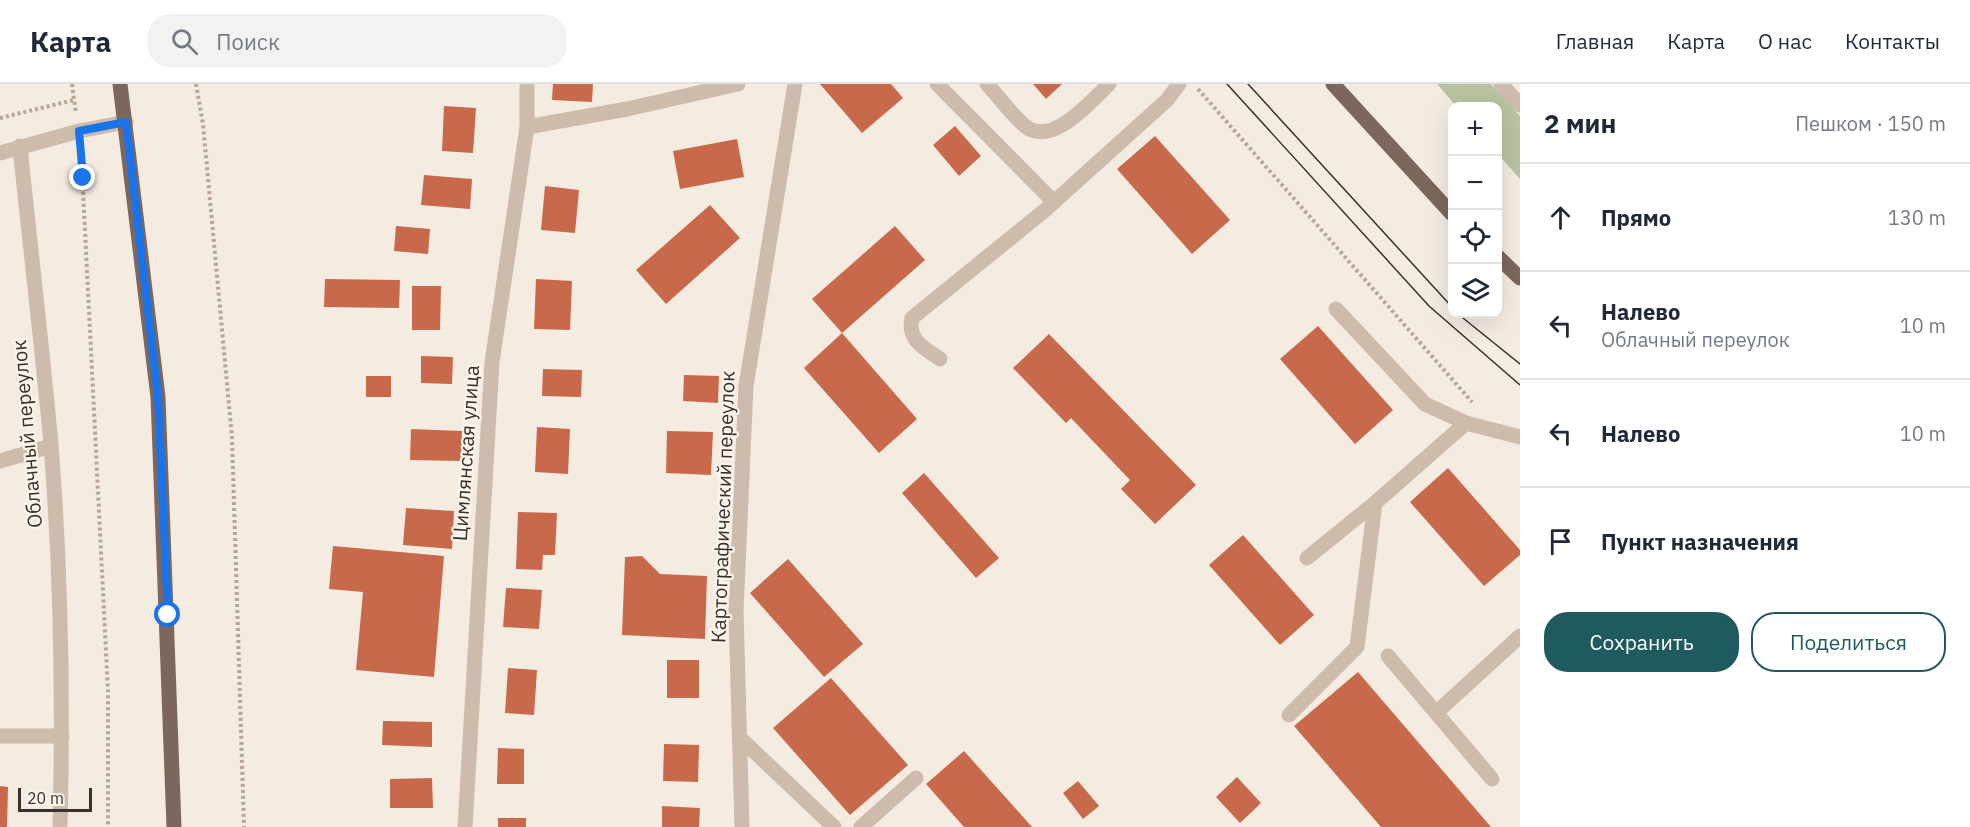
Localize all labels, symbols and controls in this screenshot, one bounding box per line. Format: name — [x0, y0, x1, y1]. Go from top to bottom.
search box — [147, 14, 567, 68]
text: Карта — [30, 23, 111, 60]
icon: search — [168, 25, 201, 58]
text: Поиск — [216, 27, 280, 56]
text: Главная — [1556, 27, 1634, 55]
text: Карта — [1667, 27, 1725, 55]
text: О нас — [1758, 27, 1812, 55]
text: Контакты — [1845, 27, 1940, 55]
map controls — [1448, 102, 1502, 318]
button: + — [1448, 102, 1502, 156]
text: 2 мин — [1544, 106, 1616, 140]
text: Пешком · 150 m — [1795, 110, 1946, 137]
button: − — [1448, 156, 1502, 210]
route end — [69, 164, 95, 190]
icon: ahead — [1544, 201, 1577, 234]
text: Прямо — [1601, 203, 1671, 232]
text: 130 m — [1888, 204, 1946, 231]
button: locate — [1448, 210, 1502, 264]
button: layers — [1448, 264, 1502, 318]
text: Налево — [1601, 297, 1680, 326]
icon: left — [1544, 309, 1577, 342]
text: 10 m — [1900, 312, 1946, 339]
text: Облачный переулок — [1601, 326, 1790, 353]
street label: Облачный переулок — [5, 339, 48, 529]
street label: Цимлянская улица — [446, 364, 485, 542]
street label: Картографический переулок — [704, 370, 741, 644]
icon: left — [1544, 417, 1577, 450]
text: Налево — [1601, 419, 1680, 448]
text: 10 m — [1900, 420, 1946, 447]
icon: arrive — [1544, 525, 1577, 558]
text: Пункт назначения — [1601, 527, 1799, 556]
route start — [154, 601, 180, 627]
button: Сохранить — [1544, 612, 1739, 672]
button: Поделиться — [1751, 612, 1946, 672]
scale bar — [18, 785, 92, 812]
text: 20 m — [27, 788, 64, 808]

